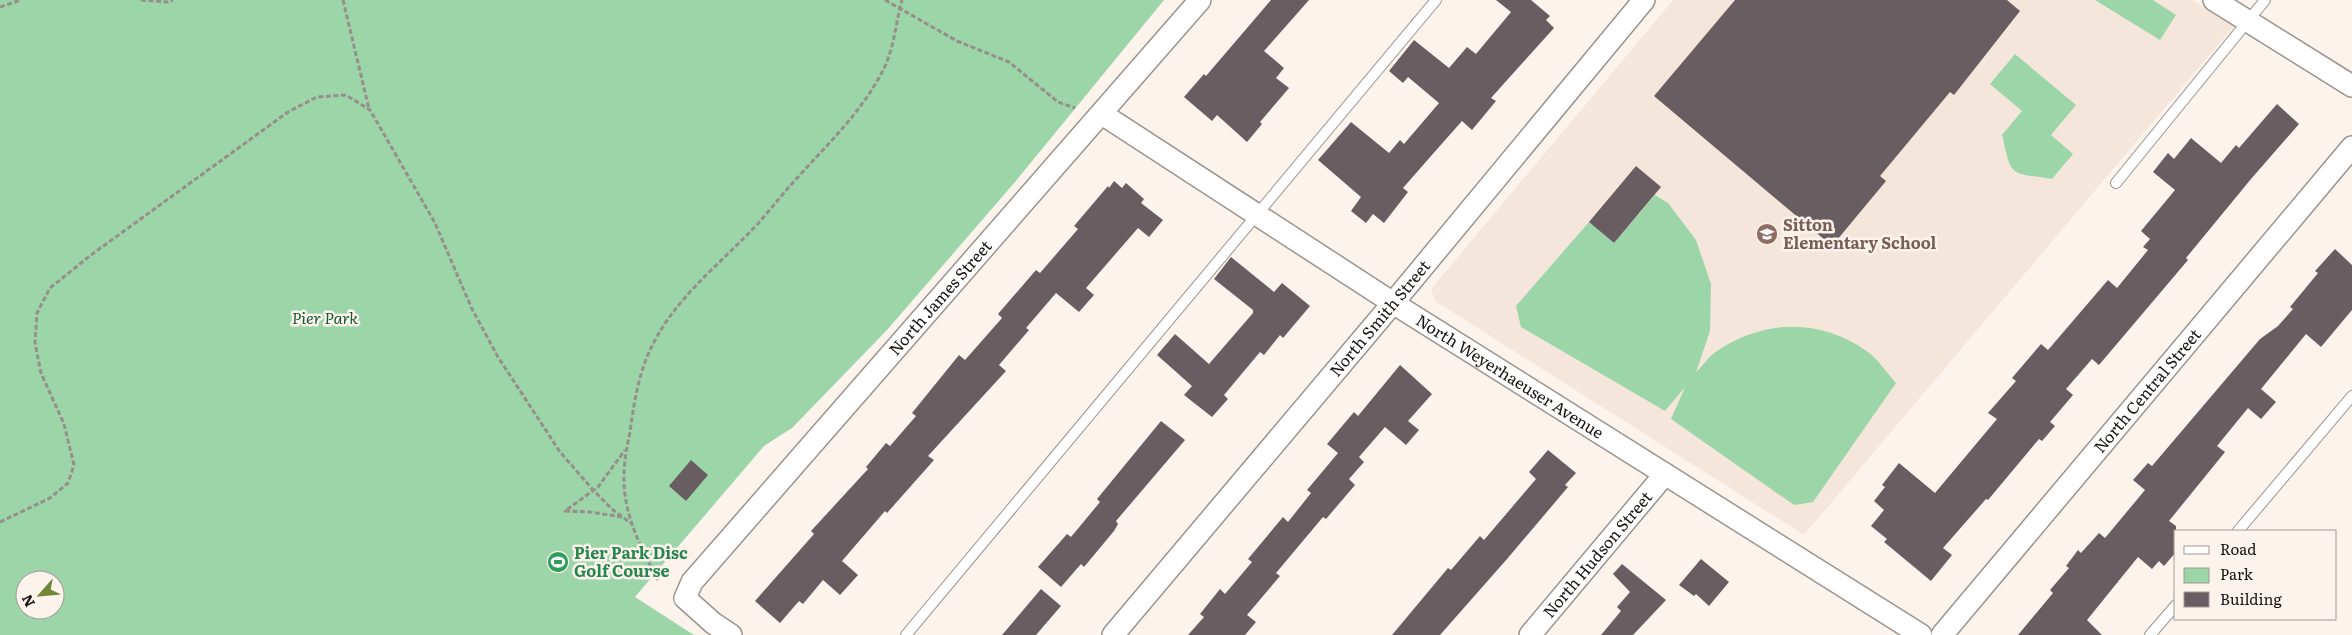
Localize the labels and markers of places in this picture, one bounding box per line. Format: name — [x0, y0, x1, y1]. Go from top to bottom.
place label: Sitton Elementary School — [1783, 212, 1937, 254]
school or university icon: Sitton Elementary School — [1755, 222, 1779, 246]
place label: Pier Park Disc Golf Course — [574, 540, 688, 582]
sports icon: Pier Park Disc Golf Course — [546, 550, 570, 574]

